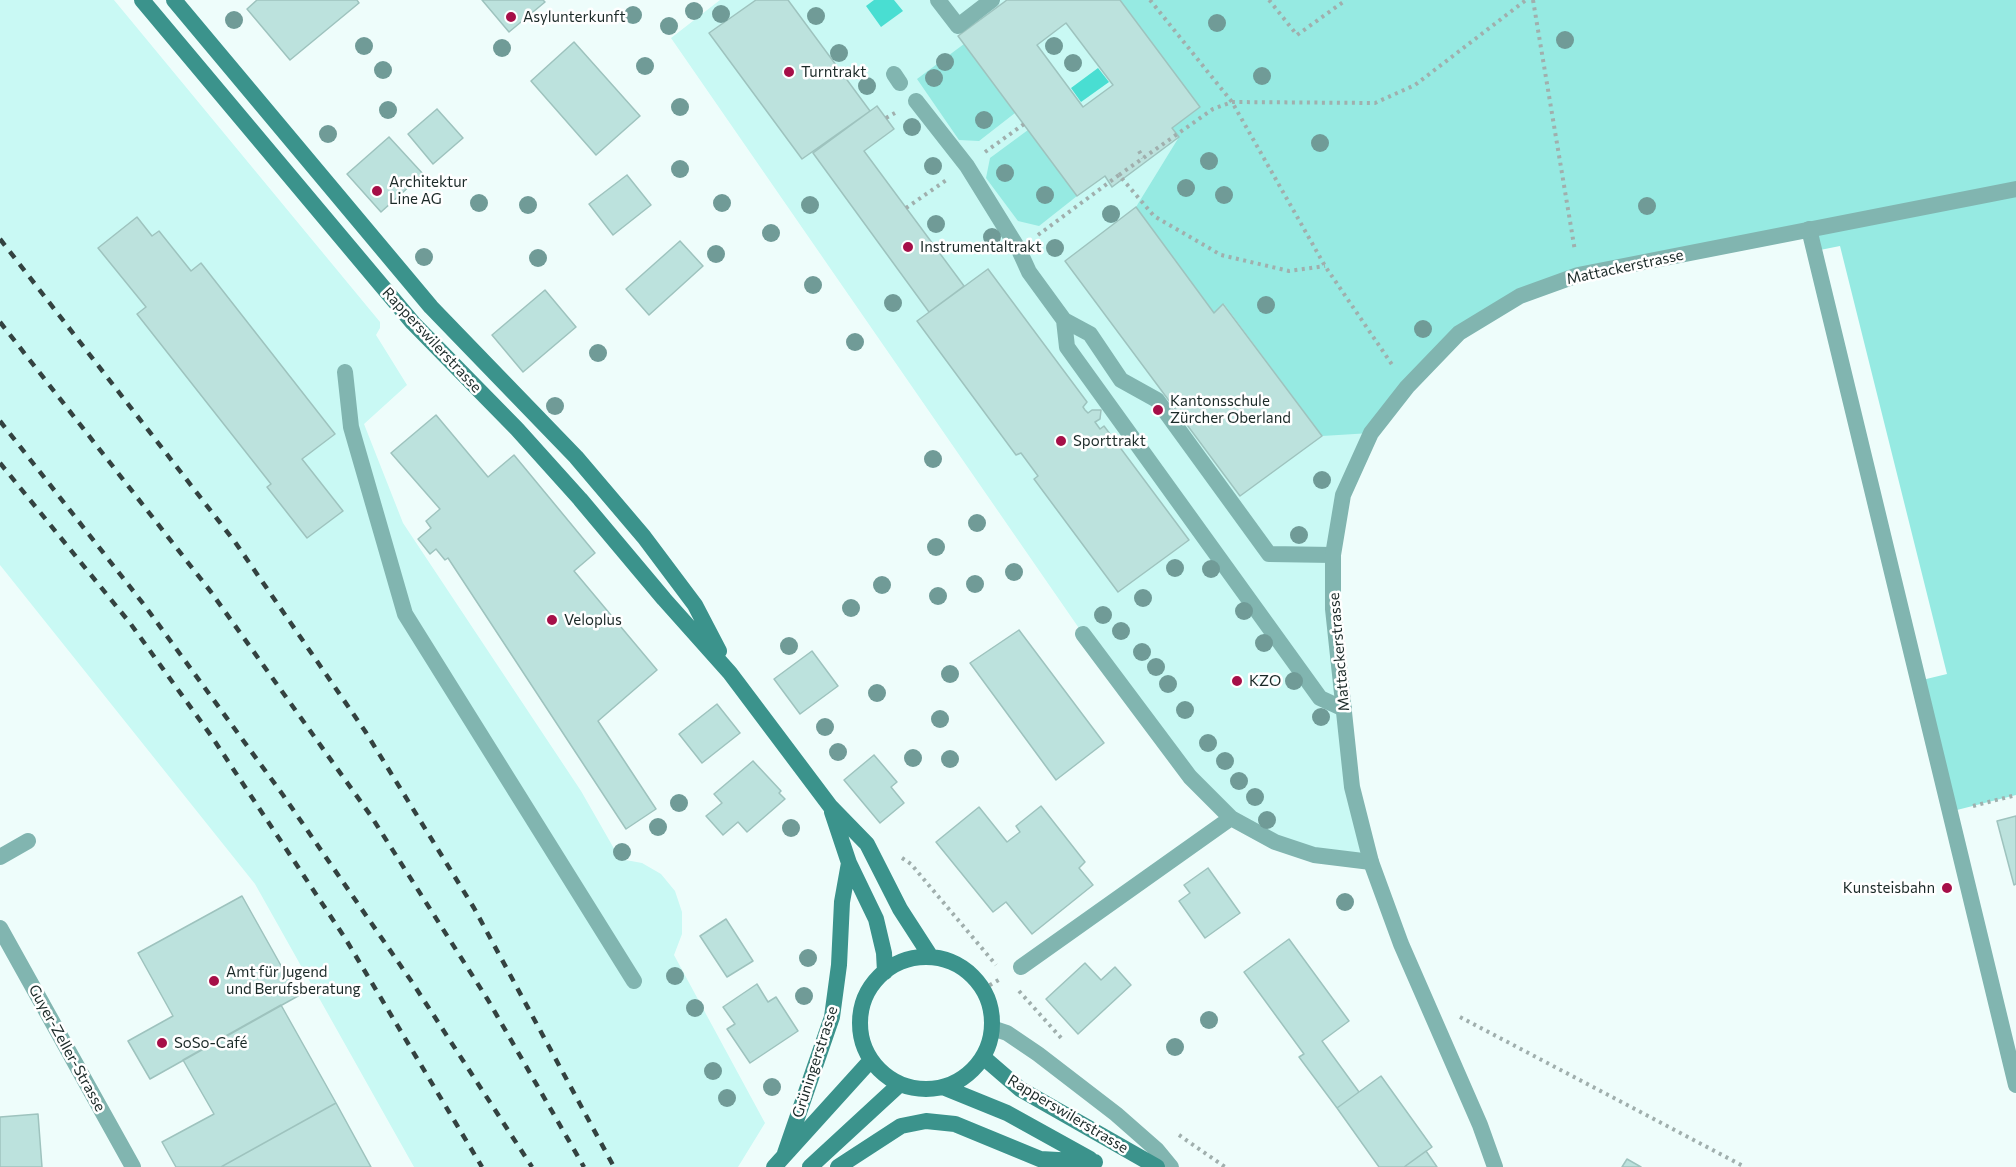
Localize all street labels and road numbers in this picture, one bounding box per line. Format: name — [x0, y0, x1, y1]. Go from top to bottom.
street label: Mattackerstrasse — [1565, 246, 1685, 288]
street label: Rapperswilerstrasse — [379, 284, 485, 396]
street label: Mattackerstrasse — [1325, 592, 1353, 712]
street label: Guyer-Zeller-Strasse — [25, 981, 109, 1115]
street label: Grüningerstrasse — [788, 1004, 842, 1120]
street label: Rapperswilerstrasse — [1004, 1071, 1132, 1157]

